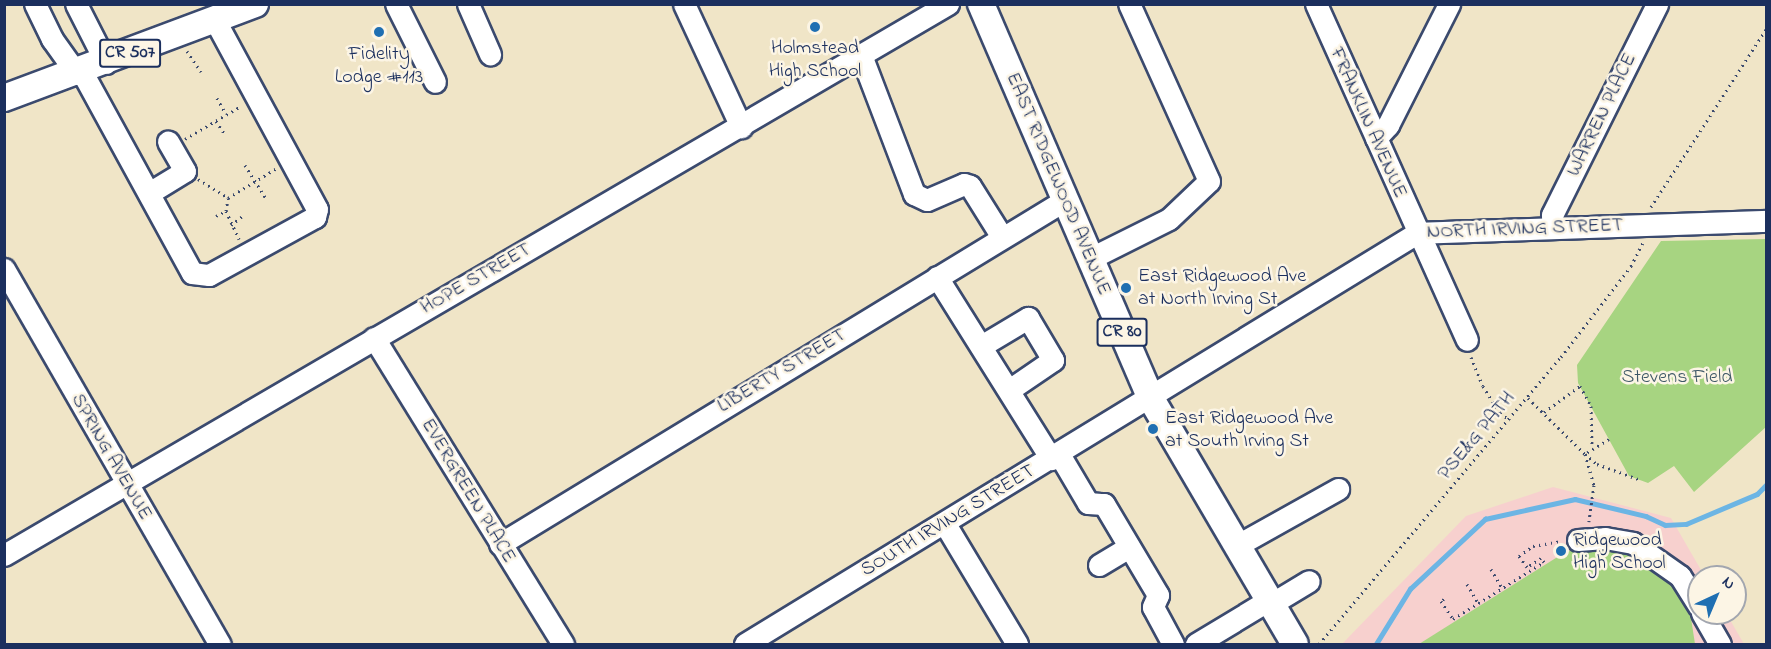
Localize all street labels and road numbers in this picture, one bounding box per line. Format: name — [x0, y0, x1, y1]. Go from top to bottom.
road number: CR 507 — [98, 38, 162, 68]
street label: FRANKLIN AVENUE — [1324, 44, 1412, 202]
street label: WARREN PLACE — [1562, 50, 1642, 180]
street label: EAST RIDGEWOOD AVENUE — [1000, 69, 1116, 299]
street label: NORTH IRVING STREET — [1426, 214, 1624, 244]
street label: HOPE STREET — [417, 238, 535, 320]
road number: CR 80 — [1096, 317, 1148, 347]
street label: LIBERTY STREET — [713, 323, 851, 419]
street label: PSE&G PATH — [1433, 387, 1521, 485]
street label: SPRING AVENUE — [65, 389, 157, 525]
street label: EVERGREEN PLACE — [415, 414, 521, 568]
street label: SOUTH IRVING STREET — [857, 460, 1039, 582]

